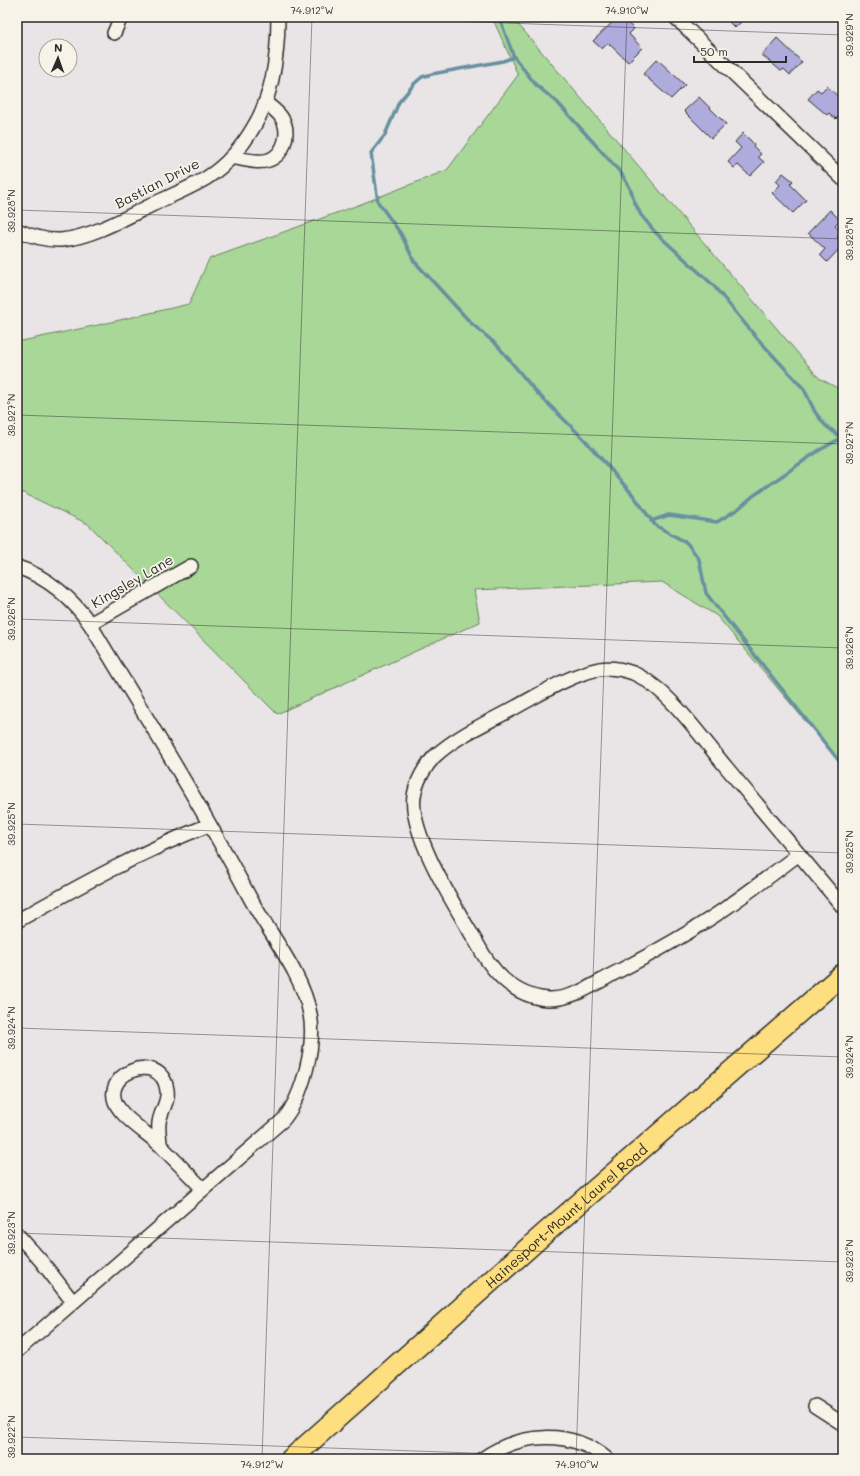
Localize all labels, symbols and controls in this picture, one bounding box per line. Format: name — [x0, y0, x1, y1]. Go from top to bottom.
text: 74.912°W — [291, 3, 334, 17]
text: 74.910°W — [605, 3, 649, 17]
text: 39.929°N — [842, 13, 856, 57]
north arrow — [38, 38, 78, 78]
scale bar — [694, 38, 786, 64]
text: N — [54, 40, 63, 55]
text: 50 m — [700, 43, 728, 59]
street label: Bastian Drive — [111, 154, 203, 212]
text: 39.928°N — [4, 189, 18, 233]
text: 39.928°N — [842, 217, 856, 261]
text: 39.927°N — [4, 394, 18, 437]
text: 39.927°N — [842, 422, 856, 465]
street label: Kingsley Lane — [87, 550, 177, 612]
text: 39.926°N — [4, 597, 18, 641]
text: 39.926°N — [842, 626, 856, 670]
text: 39.925°N — [4, 802, 18, 846]
text: 39.925°N — [842, 830, 856, 874]
text: 39.924°N — [4, 1006, 18, 1050]
text: 39.924°N — [842, 1035, 856, 1079]
street label: Hainesport-Mount Laurel Road — [480, 1139, 651, 1292]
text: 39.923°N — [4, 1211, 18, 1255]
text: 39.923°N — [842, 1239, 856, 1283]
text: 39.922°N — [4, 1415, 18, 1459]
text: 74.912°W — [241, 1457, 284, 1471]
text: 74.910°W — [555, 1457, 599, 1471]

